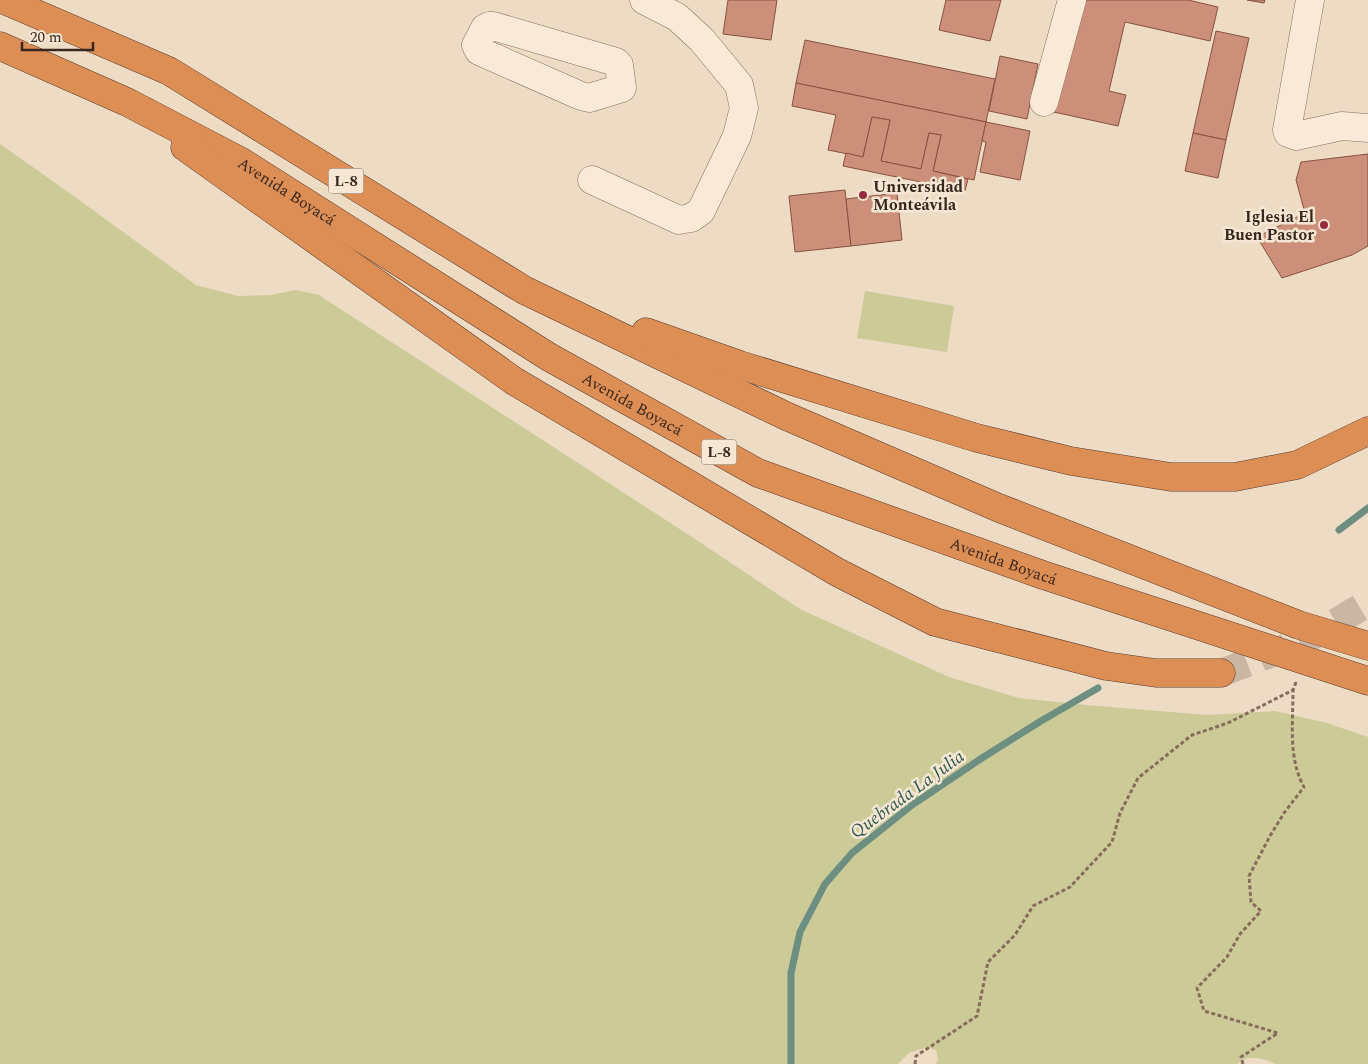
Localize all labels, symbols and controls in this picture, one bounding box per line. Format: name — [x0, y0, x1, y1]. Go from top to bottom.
scale bar — [22, 20, 94, 52]
text: 20 m — [30, 26, 62, 49]
street label: Avenida Boyacá — [233, 152, 340, 232]
road number: L-8 — [328, 168, 364, 194]
place label: Universidad Monteávila — [873, 175, 963, 217]
marker: Universidad Monteávila — [857, 189, 869, 201]
place label: Iglesia El Buen Pastor — [1224, 205, 1314, 247]
marker: Iglesia El Buen Pastor — [1318, 219, 1330, 231]
street label: Avenida Boyacá — [577, 367, 687, 442]
road number: L-8 — [702, 440, 736, 464]
street label: Avenida Boyacá — [946, 532, 1060, 592]
water label: Quebrada La Julia — [844, 744, 970, 845]

